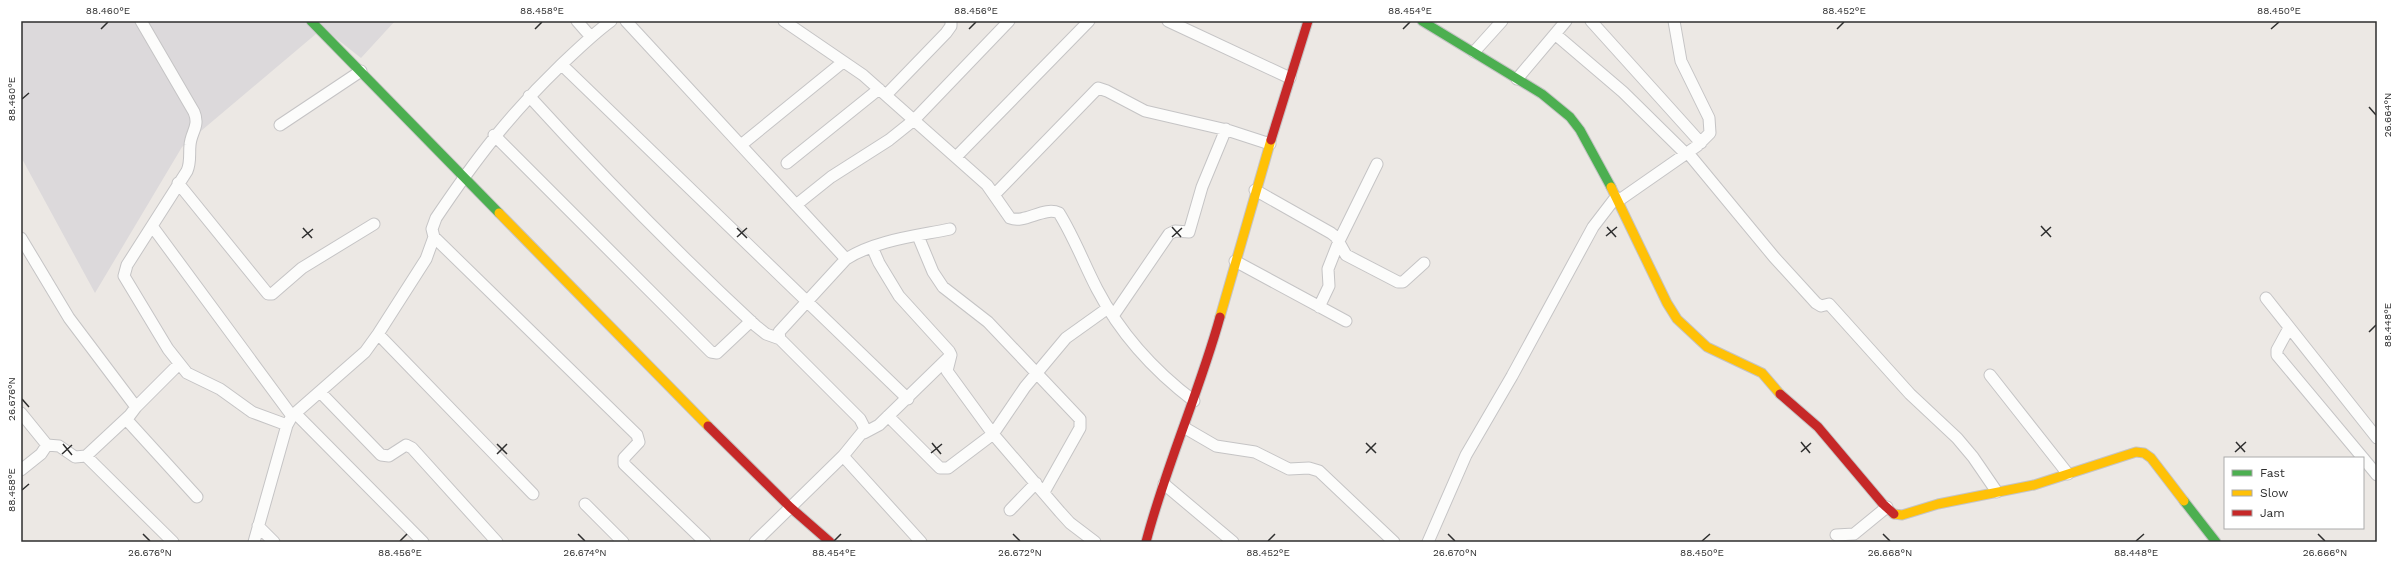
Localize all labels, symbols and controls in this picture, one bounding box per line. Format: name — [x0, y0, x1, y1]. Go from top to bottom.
text: 88.460°E — [86, 5, 130, 16]
text: 88.458°E — [520, 5, 564, 16]
text: 88.456°E — [954, 5, 998, 16]
text: 88.454°E — [1388, 5, 1432, 16]
text: 88.452°E — [1822, 5, 1866, 16]
text: 88.450°E — [2257, 5, 2301, 16]
text: 88.460°E — [6, 77, 17, 121]
text: 26.664°N — [2382, 93, 2393, 137]
text: 88.448°E — [2382, 303, 2393, 347]
text: 26.676°N — [6, 377, 17, 421]
legend — [2224, 457, 2364, 529]
text: Fast — [2260, 466, 2285, 480]
text: 88.458°E — [6, 468, 17, 512]
text: Slow — [2260, 486, 2288, 500]
text: Jam — [2260, 506, 2285, 520]
text: 26.676°N — [128, 547, 172, 558]
text: 88.456°E — [378, 547, 422, 558]
text: 26.674°N — [563, 547, 607, 558]
text: 88.454°E — [812, 547, 856, 558]
text: 26.672°N — [998, 547, 1042, 558]
text: 88.452°E — [1246, 547, 1290, 558]
text: 26.670°N — [1433, 547, 1477, 558]
text: 88.450°E — [1680, 547, 1724, 558]
text: 26.668°N — [1868, 547, 1912, 558]
text: 88.448°E — [2114, 547, 2158, 558]
text: 26.666°N — [2303, 547, 2347, 558]

